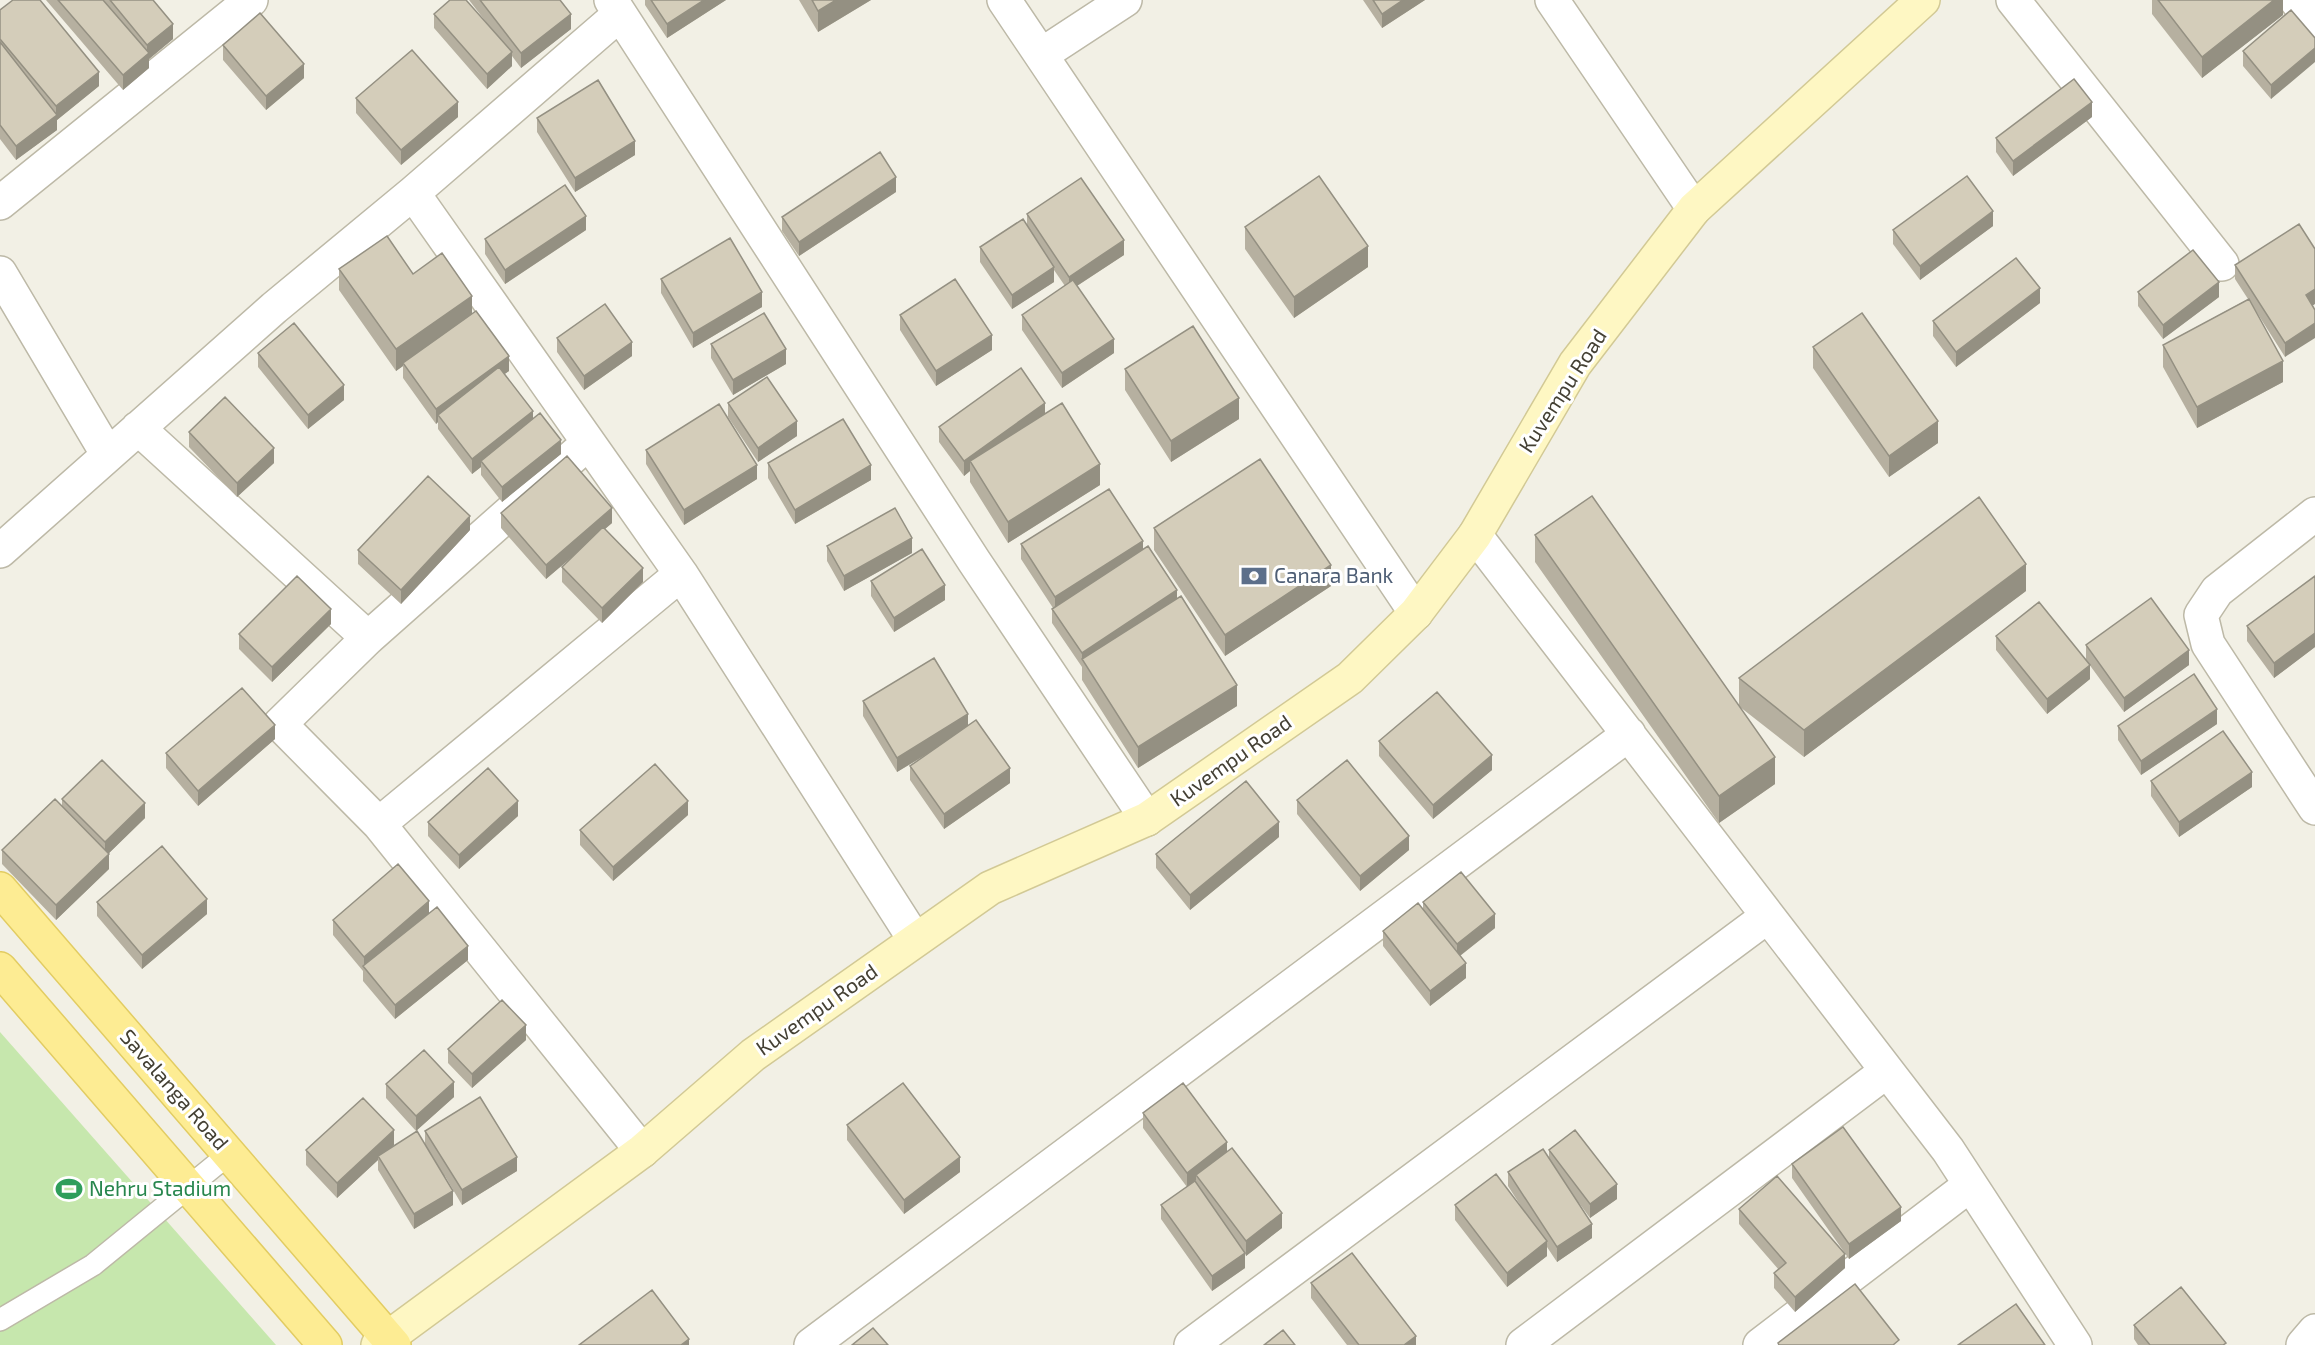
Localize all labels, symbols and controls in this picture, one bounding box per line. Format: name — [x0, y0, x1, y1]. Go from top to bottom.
street label: Kuvempu Road — [1513, 324, 1611, 457]
bank icon: Canara Bank — [1239, 561, 1269, 591]
place label: Canara Bank — [1274, 562, 1394, 587]
street label: Kuvempu Road — [1165, 709, 1296, 811]
street label: Kuvempu Road — [751, 958, 882, 1060]
street label: Savalanga Road — [116, 1023, 234, 1155]
sports icon: Nehru Stadium — [54, 1174, 84, 1204]
place label: Nehru Stadium — [89, 1175, 231, 1200]

